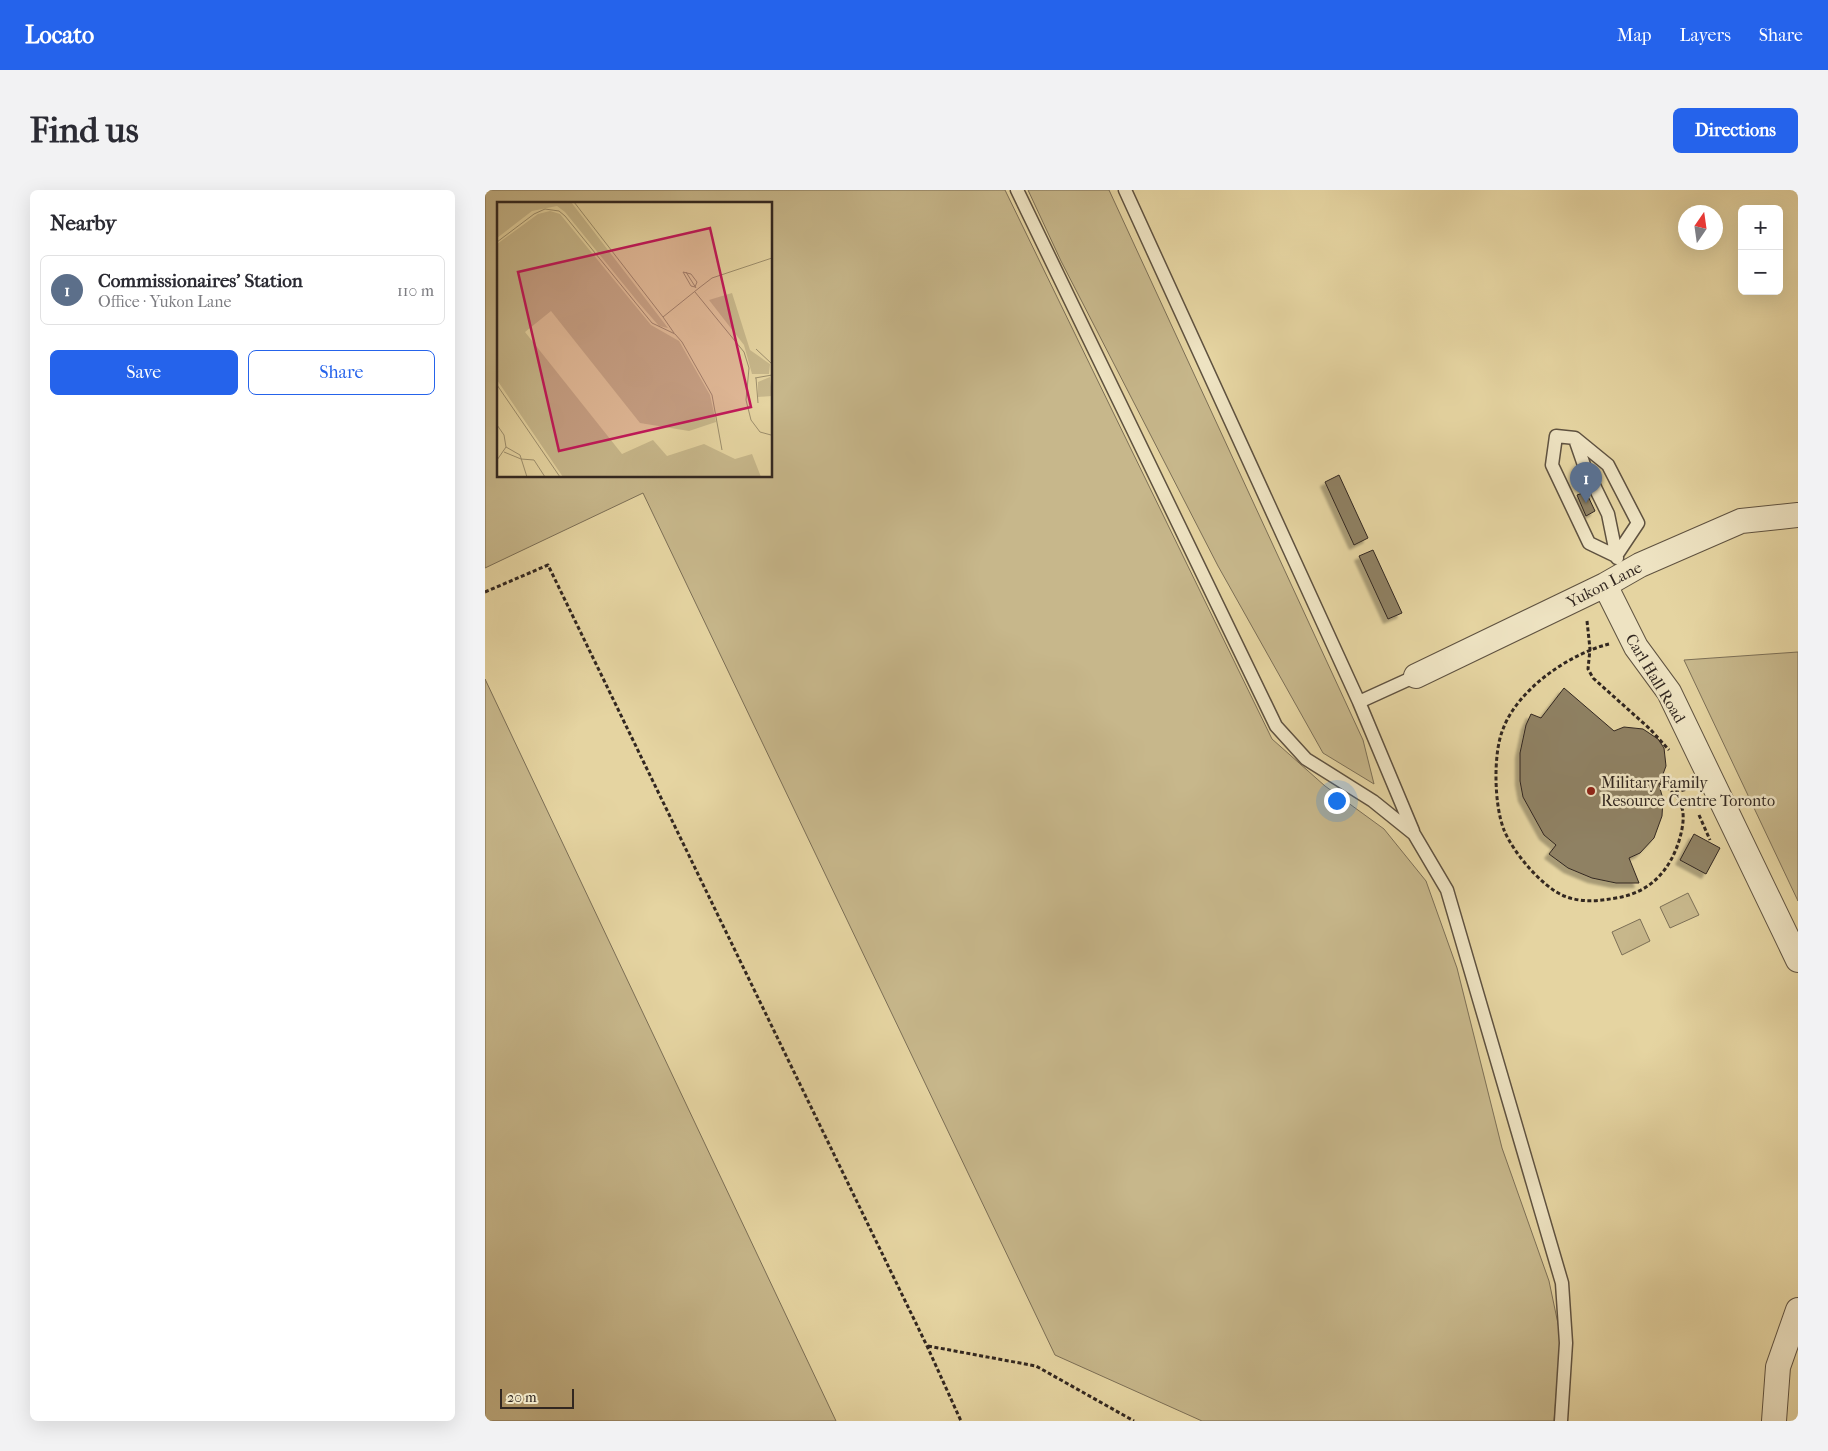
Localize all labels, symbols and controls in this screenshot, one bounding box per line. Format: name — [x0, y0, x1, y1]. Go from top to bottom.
text: Locato — [25, 21, 94, 49]
text: Map — [1617, 25, 1651, 46]
text: Layers — [1679, 25, 1731, 46]
text: Share — [1759, 25, 1803, 46]
button: Directions — [1673, 108, 1798, 153]
text: Find us — [30, 110, 139, 151]
inset map — [497, 202, 773, 478]
north arrow — [1678, 205, 1723, 250]
map controls — [1738, 205, 1783, 295]
button: + — [1738, 205, 1783, 250]
text: Nearby — [50, 211, 116, 235]
button: − — [1738, 250, 1783, 295]
text: Commissionaires' Station — [98, 270, 303, 292]
text: 1 — [64, 281, 70, 300]
text: 110 m — [397, 281, 434, 300]
text: Office · Yukon Lane — [98, 292, 232, 311]
button: Save — [50, 350, 238, 395]
button: Share — [248, 350, 435, 395]
pin: 1 — [1570, 462, 1602, 503]
street label: Yukon Lane — [1563, 557, 1645, 612]
street label: Carl Hall Road — [1621, 630, 1690, 727]
place label: Military Family Resource Centre Toronto — [1601, 773, 1775, 810]
marker: Military Family Resource Centre Toronto — [1585, 785, 1597, 797]
your location — [1324, 788, 1350, 814]
scale bar — [500, 1386, 574, 1409]
text: 20 m — [507, 1389, 537, 1406]

